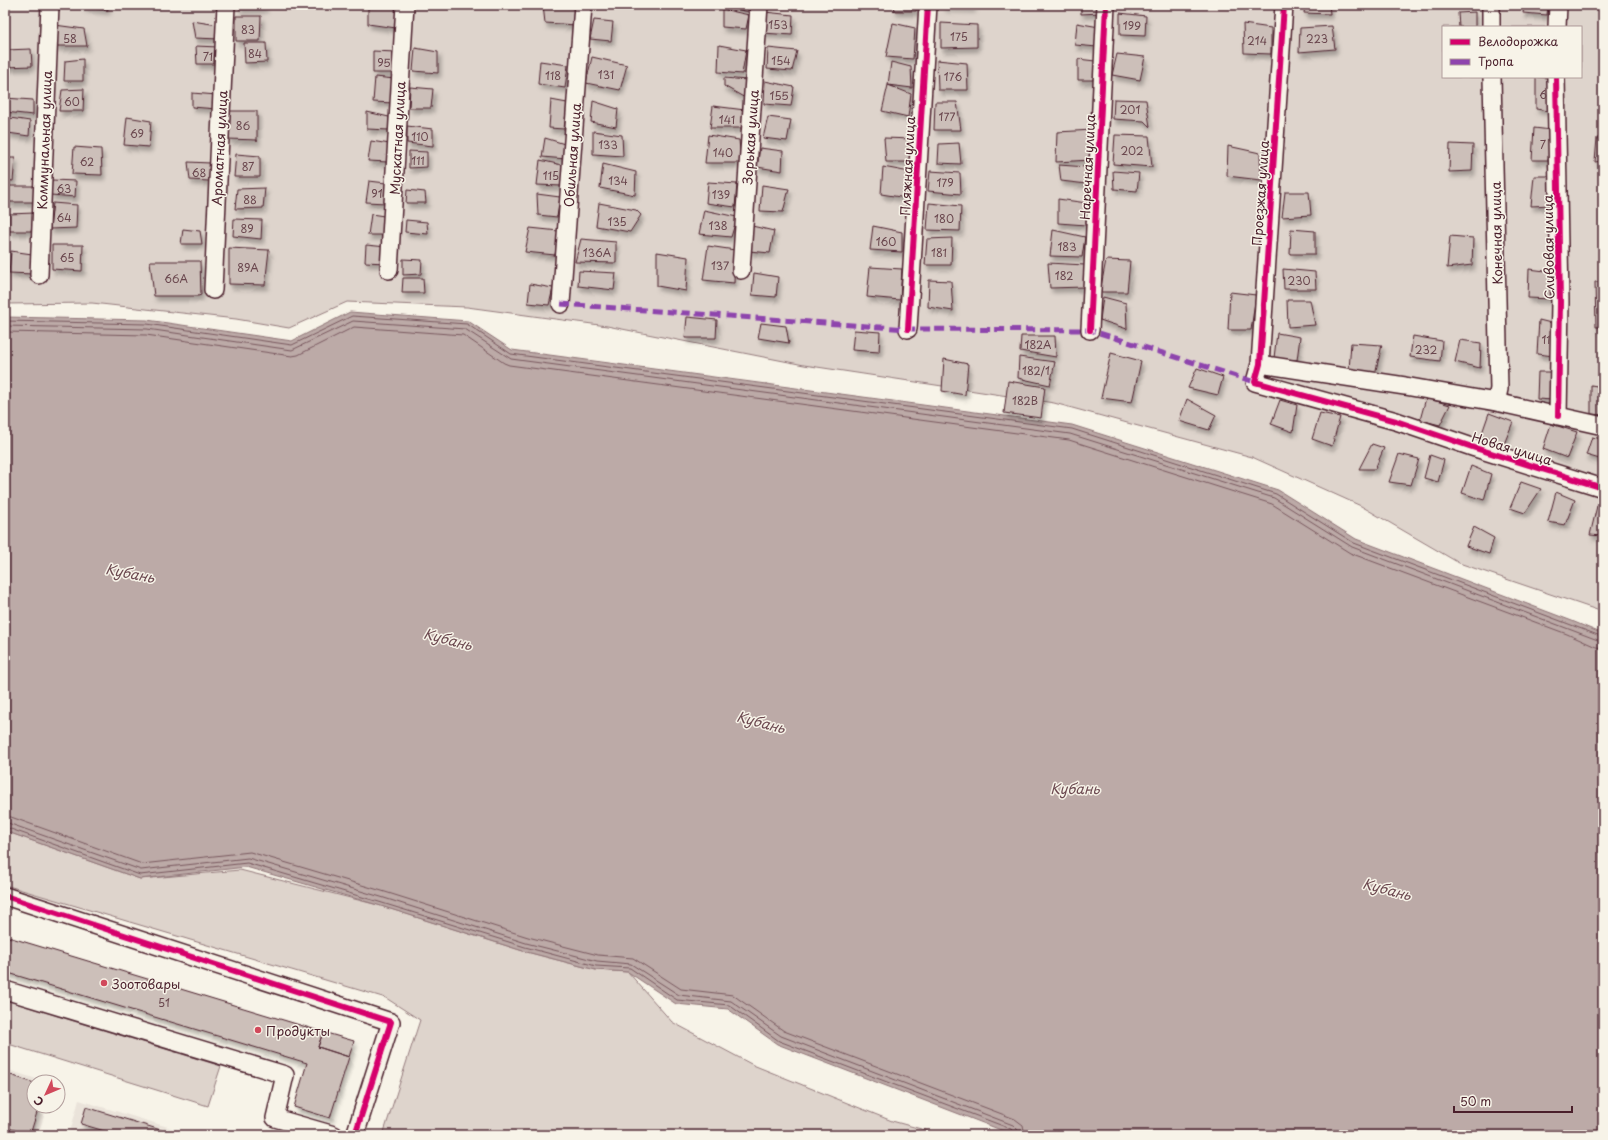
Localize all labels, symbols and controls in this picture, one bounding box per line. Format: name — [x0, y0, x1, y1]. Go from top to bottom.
house number: 153 — [768, 16, 788, 33]
house number: 199 — [1123, 17, 1141, 34]
house number: 83 — [241, 21, 255, 38]
legend — [1442, 26, 1582, 78]
house number: 175 — [950, 28, 968, 45]
house number: 58 — [63, 30, 77, 47]
house number: 223 — [1306, 30, 1328, 47]
house number: 214 — [1247, 32, 1267, 49]
text: Велодорожка — [1478, 32, 1558, 50]
house number: 84 — [248, 45, 262, 62]
house number: 71 — [203, 48, 213, 65]
house number: 154 — [771, 52, 791, 69]
text: Тропа — [1478, 52, 1514, 70]
house number: 95 — [377, 54, 391, 71]
house number: 131 — [598, 66, 614, 83]
house number: 118 — [545, 67, 561, 84]
house number: 176 — [944, 68, 963, 85]
street label: Коммунальная улица — [32, 69, 56, 210]
street label: Мускатная улица — [385, 80, 410, 195]
house number: 6 — [1539, 86, 1547, 103]
house number: 155 — [769, 87, 789, 104]
street label: Зорькая улица — [737, 88, 763, 185]
street label: Ароматная улица — [206, 89, 232, 206]
house number: 60 — [64, 93, 80, 110]
street label: Обильная улица — [559, 101, 585, 208]
house number: 201 — [1120, 101, 1140, 118]
house number: 177 — [939, 108, 956, 125]
house number: 141 — [719, 111, 735, 128]
street label: Наречная улица — [1075, 113, 1099, 221]
street label: Пляжная улица — [895, 115, 919, 216]
house number: 86 — [236, 117, 250, 134]
house number: 69 — [130, 125, 144, 142]
house number: 110 — [411, 128, 429, 145]
house number: 133 — [598, 136, 618, 153]
house number: 7 — [1540, 136, 1546, 153]
street label: Проезжая улица — [1247, 139, 1273, 247]
house number: 202 — [1120, 142, 1144, 159]
house number: 140 — [713, 144, 733, 161]
house number: 111 — [411, 152, 425, 169]
house number: 62 — [80, 153, 94, 170]
house number: 87 — [242, 158, 254, 175]
house number: 68 — [192, 164, 206, 181]
house number: 115 — [543, 167, 559, 184]
house number: 134 — [608, 172, 628, 189]
house number: 179 — [936, 174, 954, 191]
house number: 63 — [57, 180, 71, 197]
street label: Конечная улица — [1486, 181, 1506, 285]
house number: 91 — [371, 185, 383, 202]
house number: 139 — [712, 186, 730, 203]
house number: 88 — [243, 191, 257, 208]
street label: Сливовая улица — [1538, 194, 1558, 300]
house number: 64 — [57, 209, 71, 226]
house number: 180 — [934, 210, 954, 227]
house number: 135 — [607, 213, 627, 230]
house number: 138 — [708, 217, 728, 234]
house number: 89 — [240, 220, 254, 237]
house number: 160 — [876, 233, 896, 250]
house number: 183 — [1057, 238, 1077, 255]
house number: 136А — [583, 244, 612, 261]
house number: 181 — [931, 244, 947, 261]
house number: 65 — [60, 249, 74, 266]
house number: 137 — [711, 257, 729, 274]
house number: 89А — [237, 259, 259, 276]
house number: 182 — [1055, 267, 1073, 284]
house number: 66А — [164, 270, 188, 287]
house number: 230 — [1288, 272, 1310, 289]
house number: 11 — [1541, 331, 1551, 348]
house number: 182А — [1024, 336, 1052, 353]
house number: 232 — [1415, 341, 1437, 358]
house number: 182/1 — [1022, 362, 1050, 379]
house number: 182В — [1012, 392, 1038, 409]
street label: Новая улица — [1470, 427, 1555, 469]
water label: Кубань — [104, 558, 157, 588]
water label: Кубань — [421, 622, 475, 656]
water label: Кубань — [734, 705, 788, 739]
water label: Кубань — [1050, 778, 1101, 799]
water label: Кубань — [1360, 872, 1414, 906]
place label: Зоотовары — [111, 974, 180, 993]
marker: Зоотовары — [99, 978, 109, 988]
house number: 51 — [158, 994, 170, 1011]
place label: Продукты — [266, 1021, 330, 1040]
marker: Продукты — [253, 1025, 263, 1035]
north arrow — [26, 1074, 66, 1114]
scale bar — [1454, 1088, 1572, 1114]
text: С — [29, 1092, 47, 1110]
text: 50 m — [1460, 1092, 1491, 1110]

